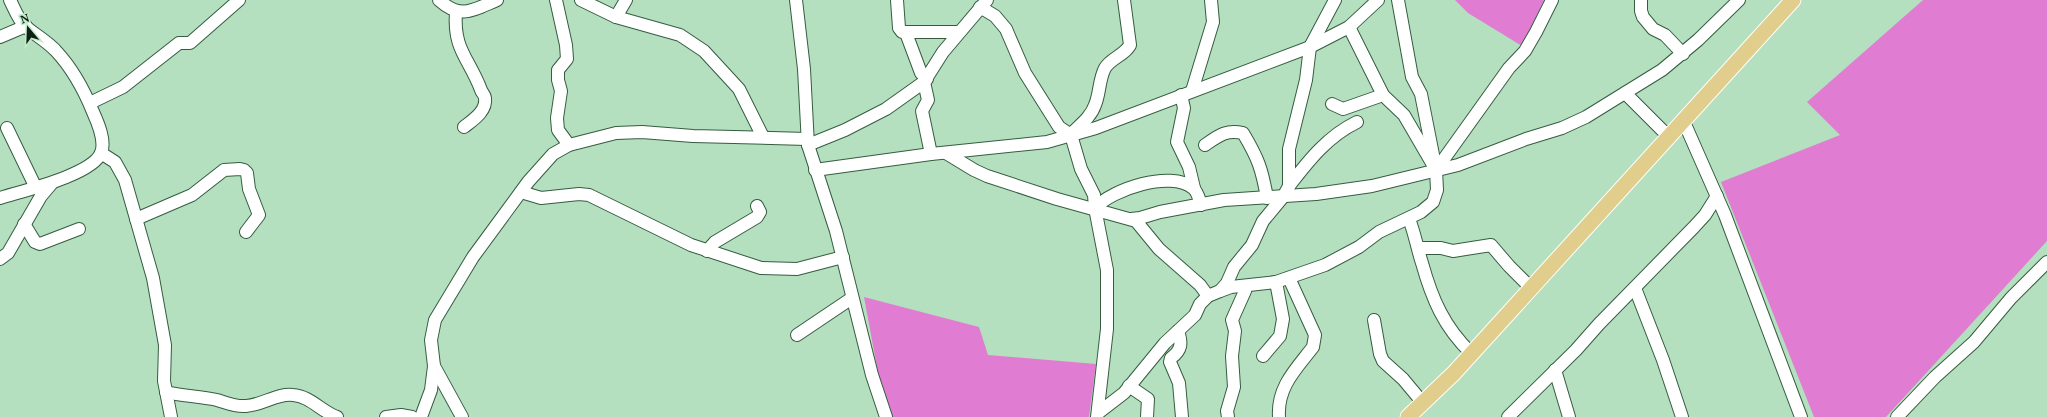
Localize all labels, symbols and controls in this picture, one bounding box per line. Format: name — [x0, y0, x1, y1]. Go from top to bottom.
north arrow — [8, 8, 48, 48]
text: N — [18, 9, 31, 27]

